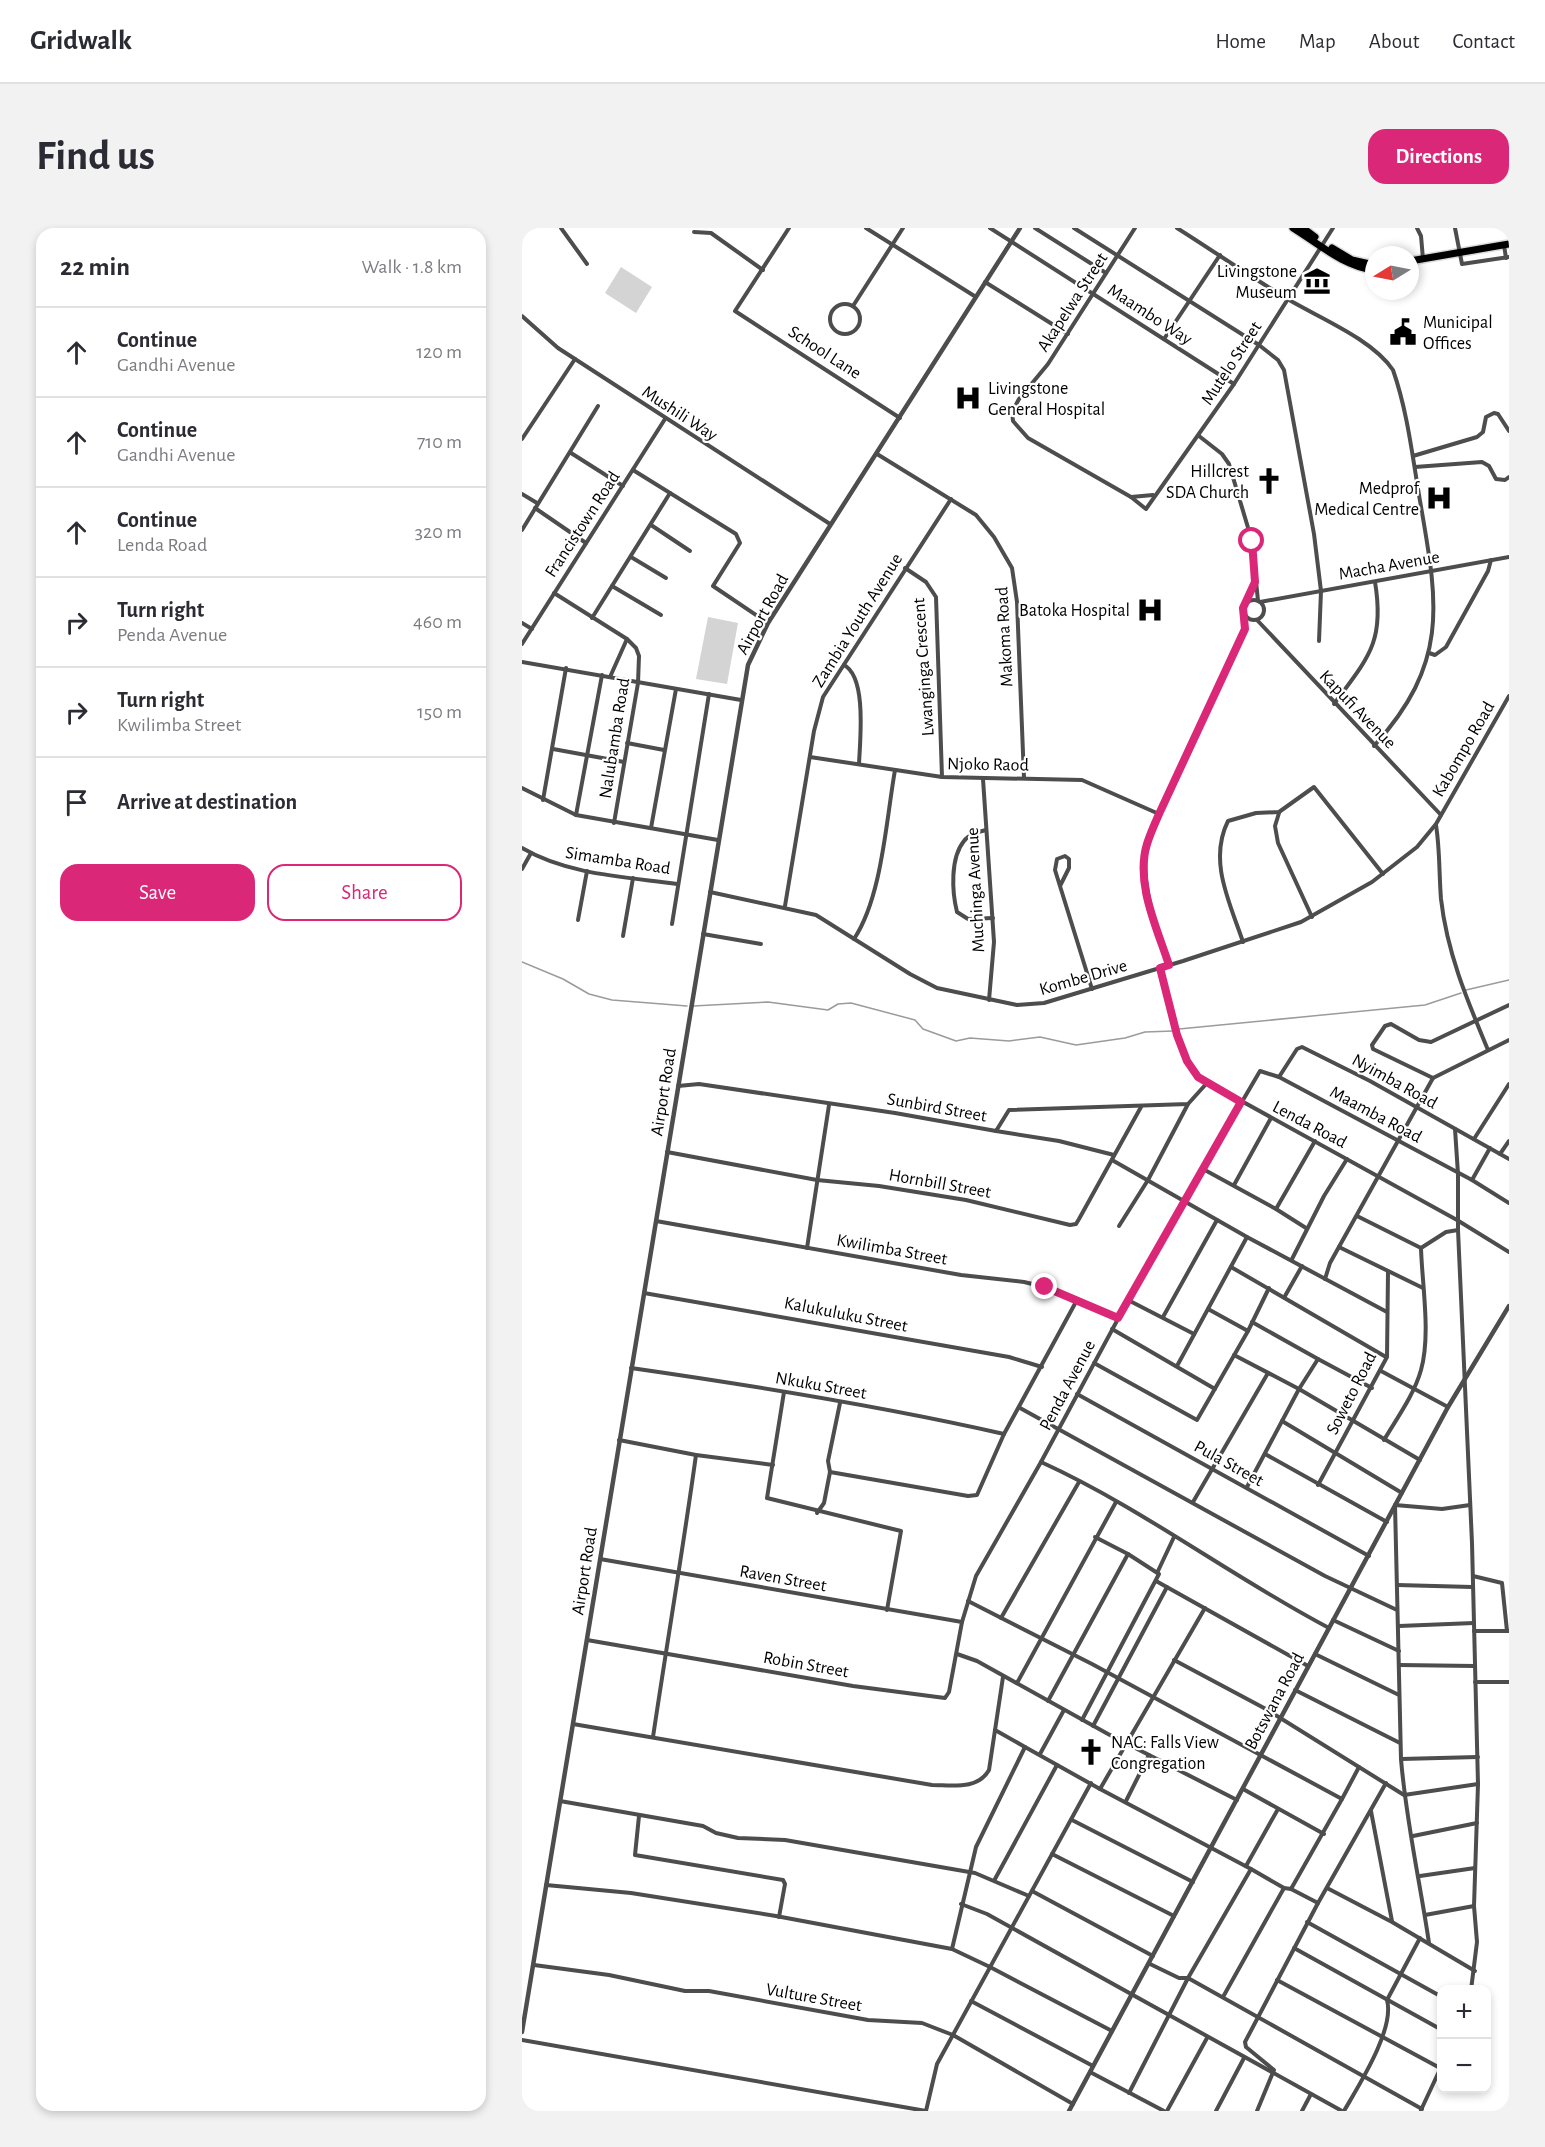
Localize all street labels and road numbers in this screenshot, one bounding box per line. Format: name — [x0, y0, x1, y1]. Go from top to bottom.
street label: Akapelwa Street — [1034, 250, 1112, 355]
street label: Maambo Way — [1104, 281, 1195, 349]
street label: Mutelo Street — [1198, 318, 1266, 408]
street label: School Lane — [785, 323, 864, 383]
street label: Mushili Way — [638, 383, 721, 445]
street label: Francistown Road — [542, 468, 624, 581]
street label: Macha Avenue — [1337, 548, 1441, 584]
street label: Zambia Youth Avenue — [809, 551, 906, 691]
street label: Airport Road — [733, 571, 792, 658]
street label: Makoma Road — [993, 586, 1017, 688]
street label: Lwanginga Crescent — [910, 597, 938, 737]
street label: Kapufi Avenue — [1316, 667, 1399, 752]
street label: Nalubamba Road — [597, 676, 633, 800]
street label: Kabompo Road — [1429, 699, 1498, 800]
street label: Njoko Raod — [947, 755, 1029, 775]
street label: Muchinga Avenue — [964, 827, 988, 953]
street label: Simamba Road — [564, 844, 672, 878]
street label: Kombe Drive — [1037, 957, 1129, 999]
street label: Airport Road — [648, 1047, 680, 1137]
street label: Nyimba Road — [1349, 1051, 1440, 1113]
street label: Maamba Road — [1327, 1083, 1424, 1147]
street label: Sunbird Street — [886, 1090, 988, 1126]
street label: Lenda Road — [1269, 1098, 1350, 1152]
street label: Hornbill Street — [887, 1166, 993, 1202]
street label: Kwilimba Street — [835, 1231, 949, 1269]
street label: Kalukuluku Street — [783, 1294, 909, 1336]
street label: Penda Avenue — [1037, 1337, 1099, 1434]
street label: Soweto Road — [1323, 1349, 1380, 1438]
street label: Nkuku Street — [774, 1369, 868, 1403]
street label: Pula Street — [1191, 1437, 1267, 1490]
street label: Airport Road — [569, 1526, 601, 1616]
street label: Raven Street — [738, 1562, 828, 1596]
street label: Robin Street — [762, 1649, 850, 1681]
street label: Botswana Road — [1242, 1650, 1308, 1753]
street label: Vulture Street — [764, 1981, 863, 2015]

